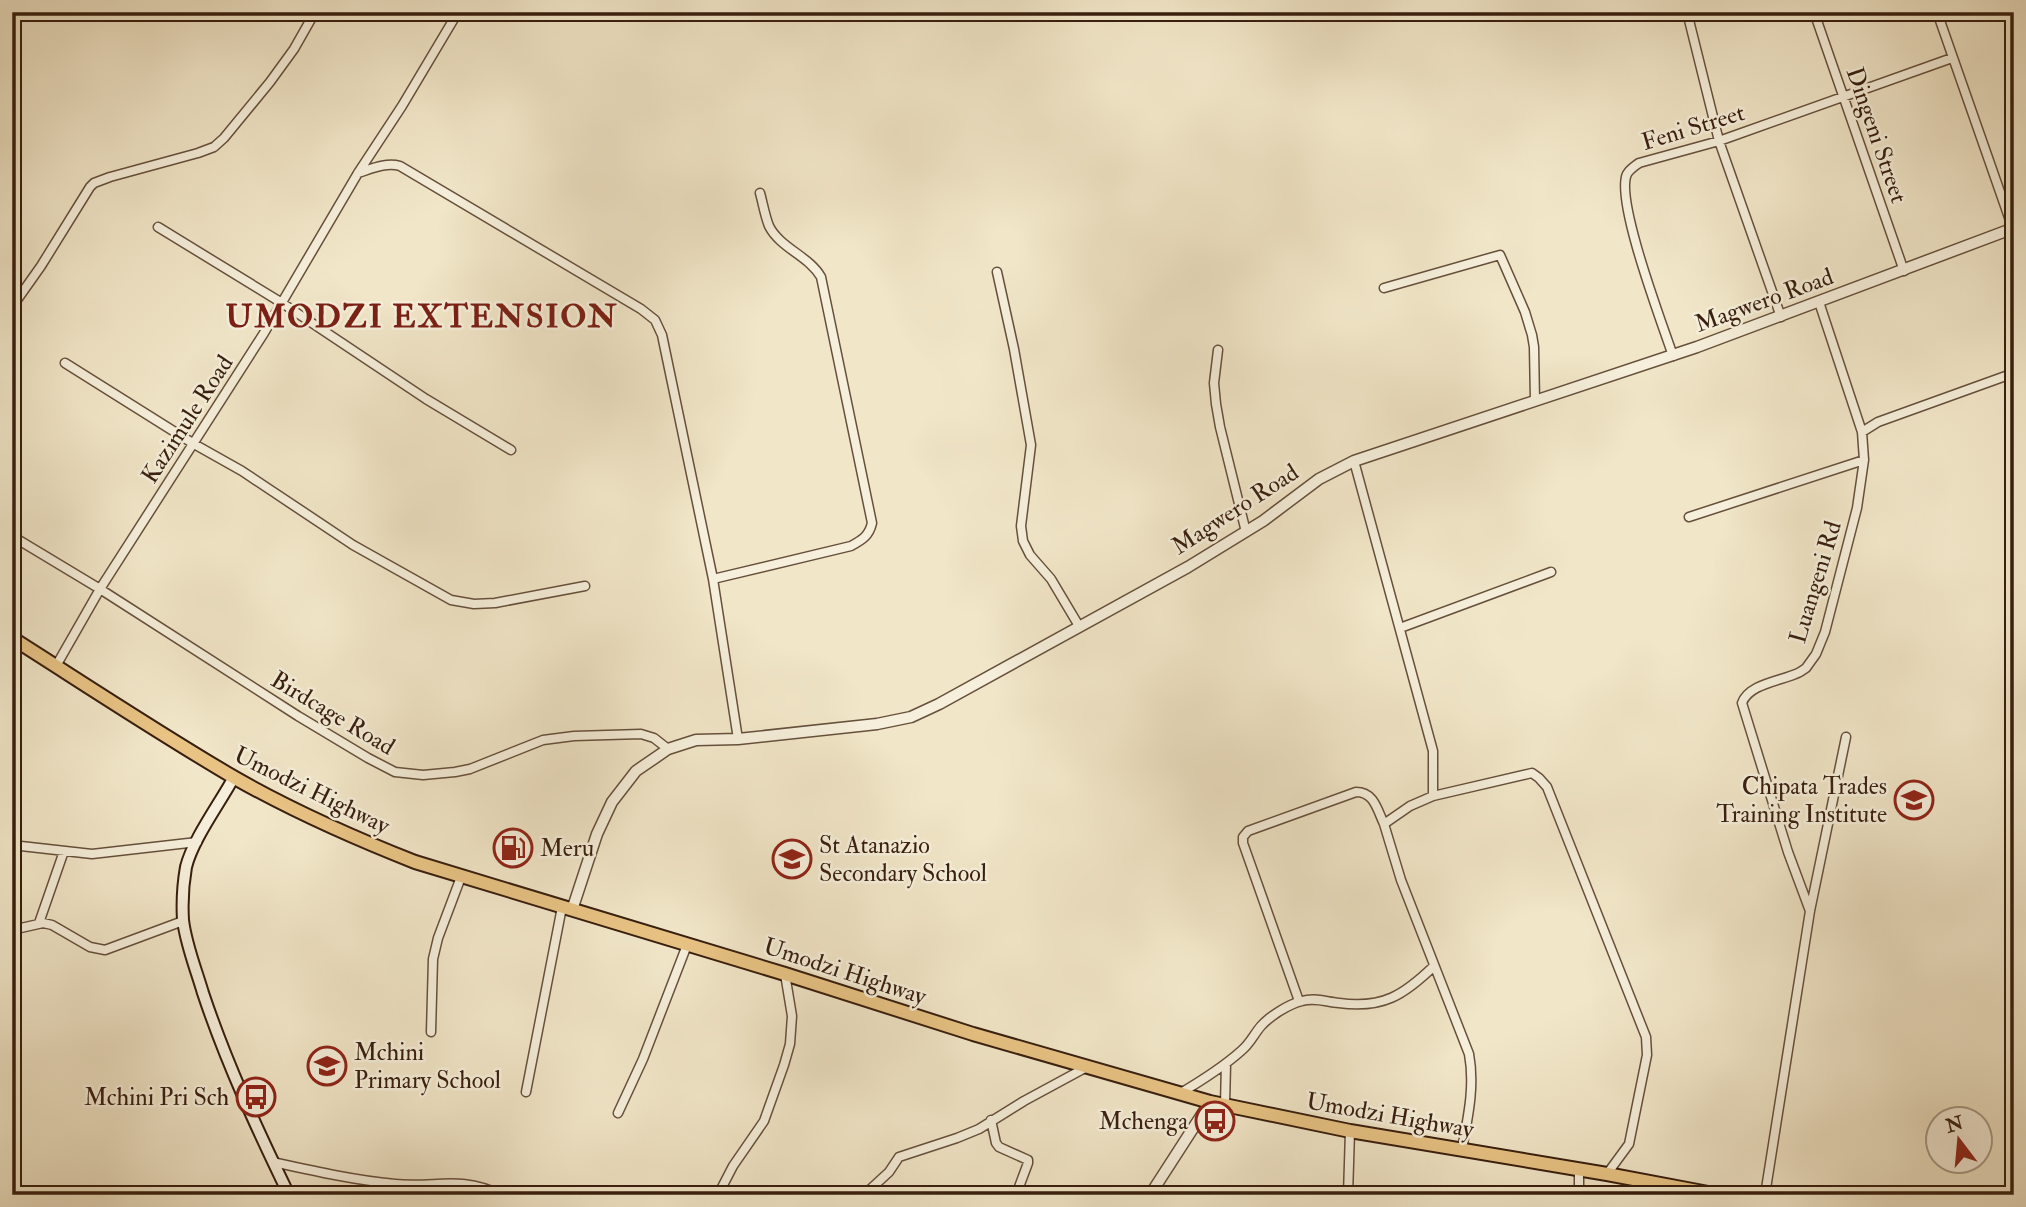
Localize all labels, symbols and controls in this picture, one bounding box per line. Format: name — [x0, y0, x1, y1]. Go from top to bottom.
street label: Dingeni Street — [1839, 63, 1914, 207]
street label: Feni Street — [1638, 97, 1749, 158]
street label: Magwero Road — [1691, 261, 1838, 340]
district label: UMODZI EXTENSION — [226, 297, 618, 337]
street label: Kazimule Road — [134, 349, 240, 489]
street label: Magwero Road — [1166, 457, 1305, 562]
street label: Luangeni Rd — [1782, 517, 1849, 647]
street label: Birdcage Road — [265, 664, 401, 763]
street label: Umodzi Highway — [229, 739, 395, 842]
place label: Chipata Trades Training Institute — [1716, 771, 1887, 830]
school or university icon: Chipata Trades Training Institute — [1893, 779, 1935, 821]
fuel station icon: Meru — [492, 827, 534, 869]
place label: St Atanazio Secondary School — [819, 830, 987, 889]
place label: Meru — [540, 833, 594, 864]
school or university icon: St Atanazio Secondary School — [771, 838, 813, 880]
street label: Umodzi Highway — [759, 931, 931, 1013]
place label: Mchini Primary School — [354, 1037, 501, 1096]
school or university icon: Mchini Primary School — [306, 1045, 348, 1087]
bus stop icon: Mchini Pri Sch — [235, 1076, 277, 1118]
place label: Mchini Pri Sch — [84, 1082, 229, 1113]
street label: Umodzi Highway — [1304, 1086, 1477, 1146]
bus stop icon: Mchenga — [1194, 1100, 1236, 1142]
place label: Mchenga — [1099, 1106, 1189, 1137]
north arrow — [1924, 1106, 1994, 1176]
text: N — [1942, 1110, 1967, 1139]

